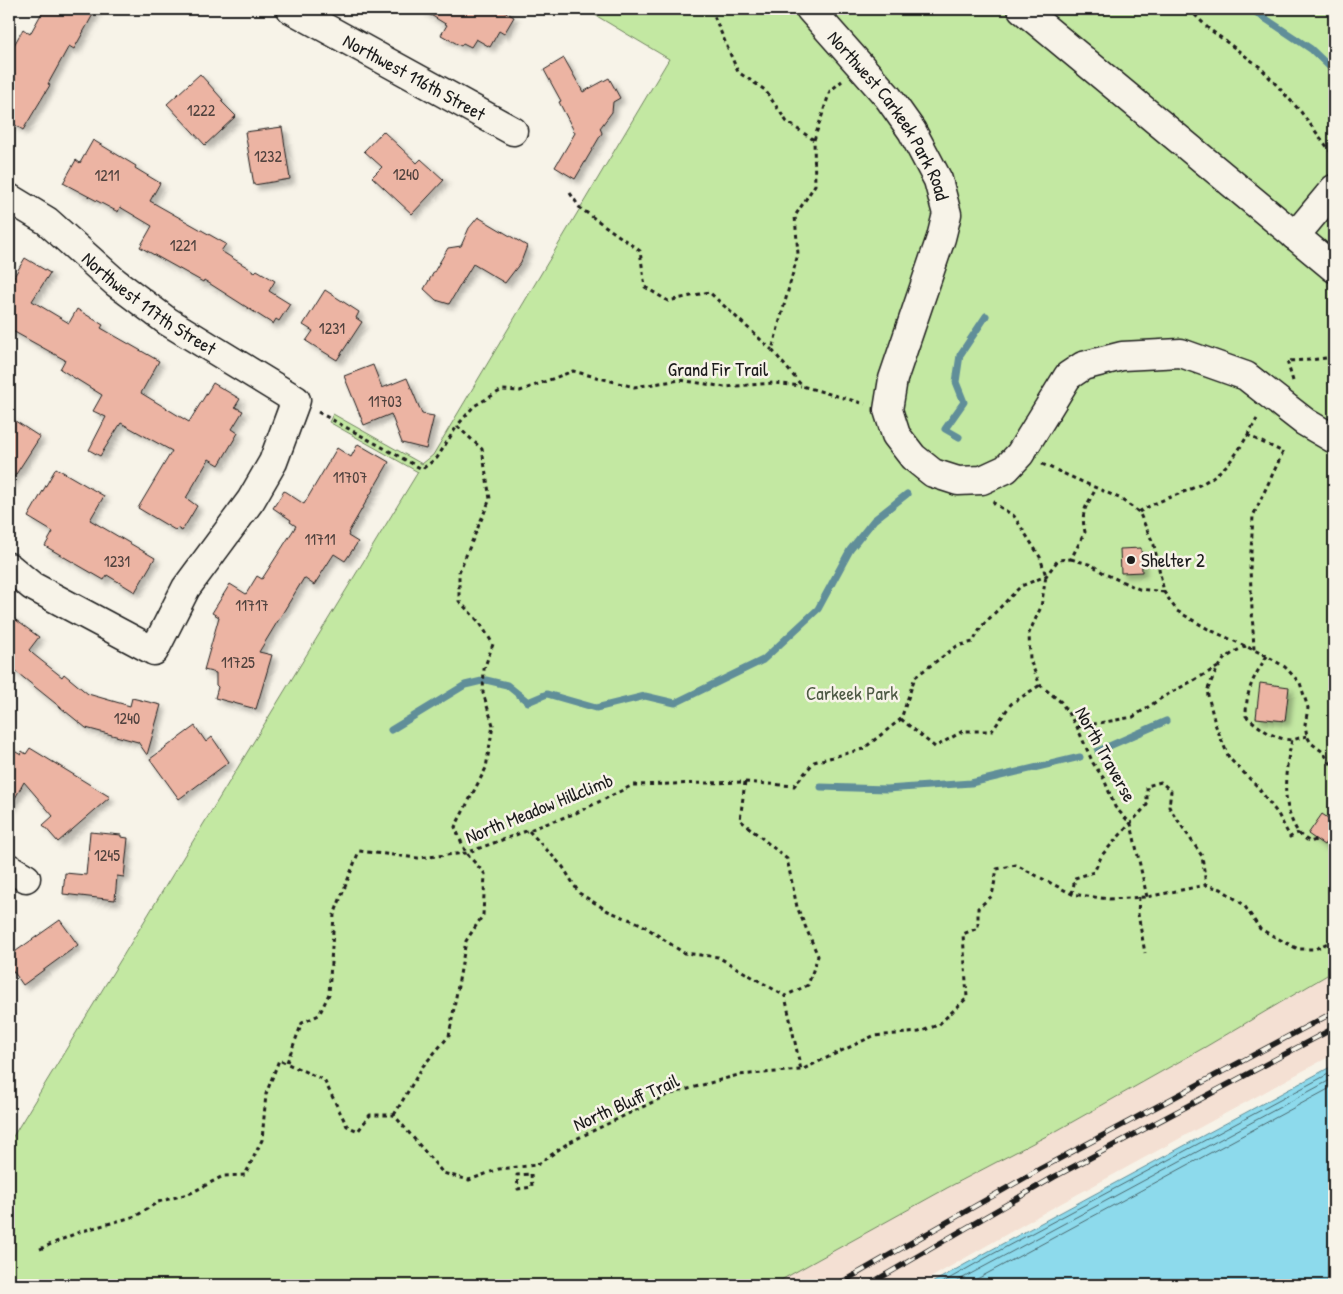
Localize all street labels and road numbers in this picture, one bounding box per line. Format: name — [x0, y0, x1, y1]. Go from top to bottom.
street label: Northwest Carkeek Park Road — [822, 25, 956, 204]
street label: Northwest 116th Street — [339, 27, 491, 127]
street label: Northwest 117th Street — [76, 246, 222, 361]
street label: Grand Fir Trail — [668, 356, 769, 382]
street label: North Traverse — [1069, 702, 1143, 807]
street label: North Meadow Hillclimb — [461, 766, 617, 850]
street label: North Bluff Trail — [569, 1067, 684, 1137]

